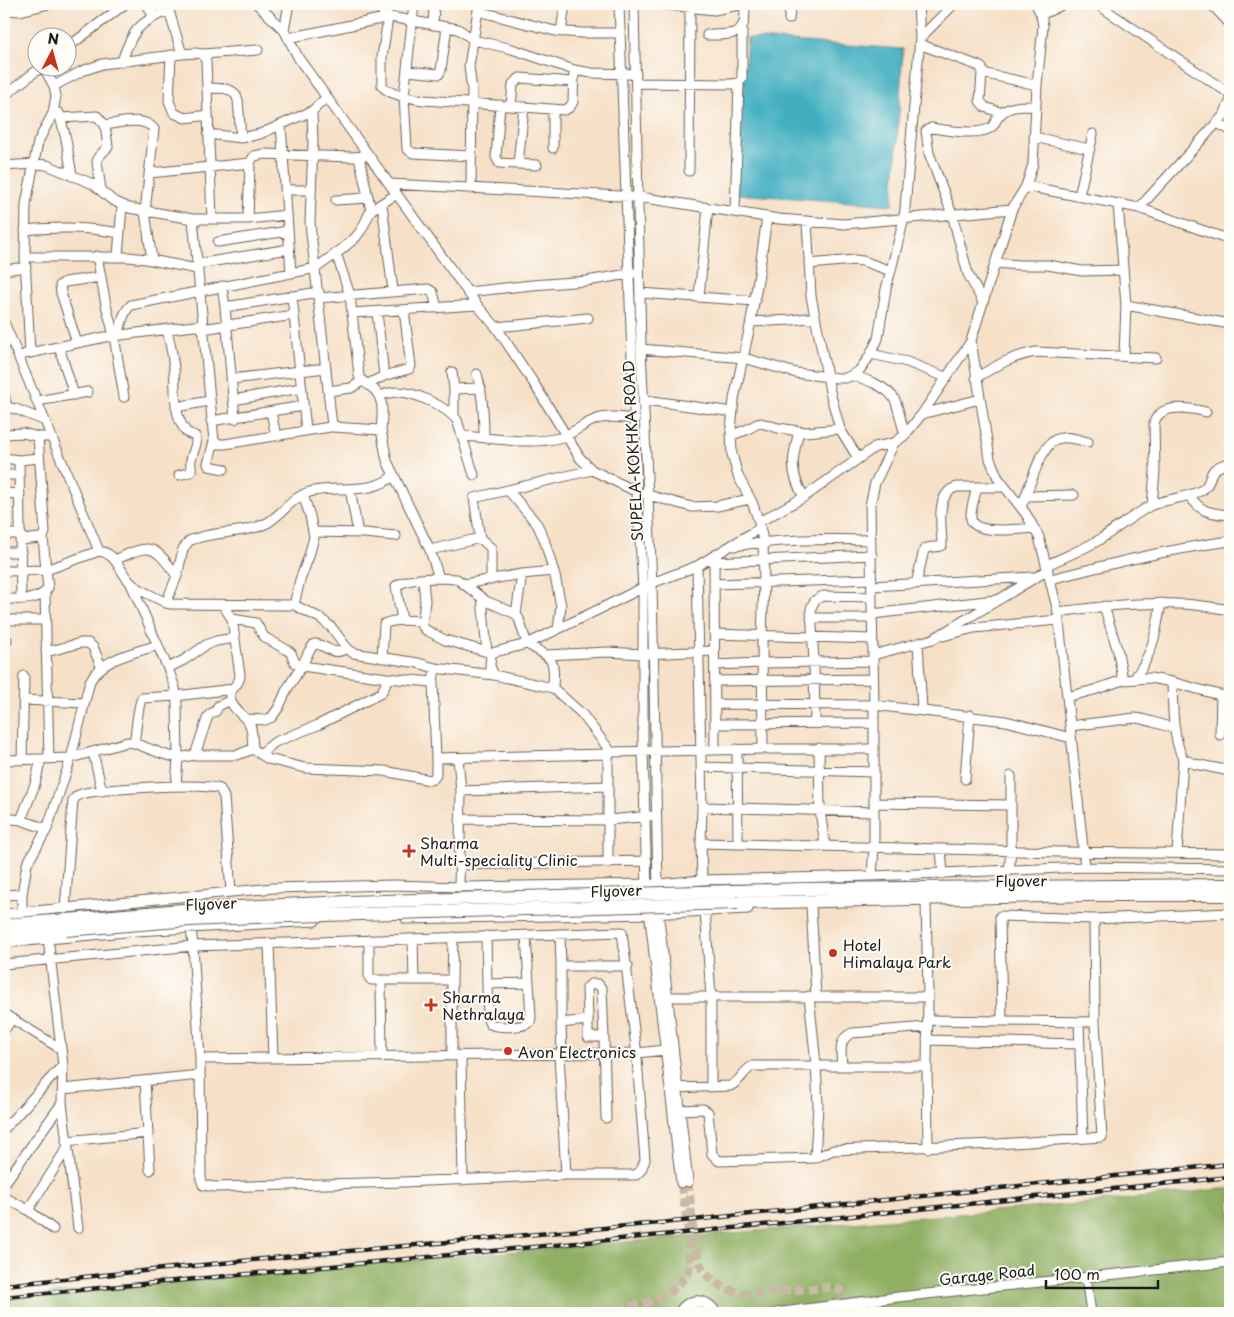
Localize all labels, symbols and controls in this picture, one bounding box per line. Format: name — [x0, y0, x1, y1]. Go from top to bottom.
north arrow — [28, 28, 78, 78]
text: N — [47, 28, 60, 50]
street label: SUPELA-KOKHKA ROAD — [616, 360, 648, 542]
place label: Sharma Multi-speciality Clinic — [420, 831, 578, 871]
marker: Sharma Multi-speciality Clinic — [402, 844, 416, 858]
street label: Flyover — [995, 868, 1047, 892]
street label: Flyover — [590, 878, 642, 902]
street label: Flyover — [185, 890, 238, 916]
place label: Hotel Himalaya Park — [843, 933, 951, 973]
marker: Hotel Himalaya Park — [827, 947, 839, 959]
place label: Sharma Nethralaya — [442, 985, 525, 1025]
marker: Sharma Nethralaya — [424, 998, 438, 1012]
place label: Avon Electronics — [518, 1040, 636, 1063]
marker: Avon Electronics — [502, 1045, 514, 1057]
scale bar — [1046, 1257, 1159, 1289]
street label: Garage Road — [938, 1258, 1036, 1290]
text: 100 m — [1054, 1262, 1100, 1285]

